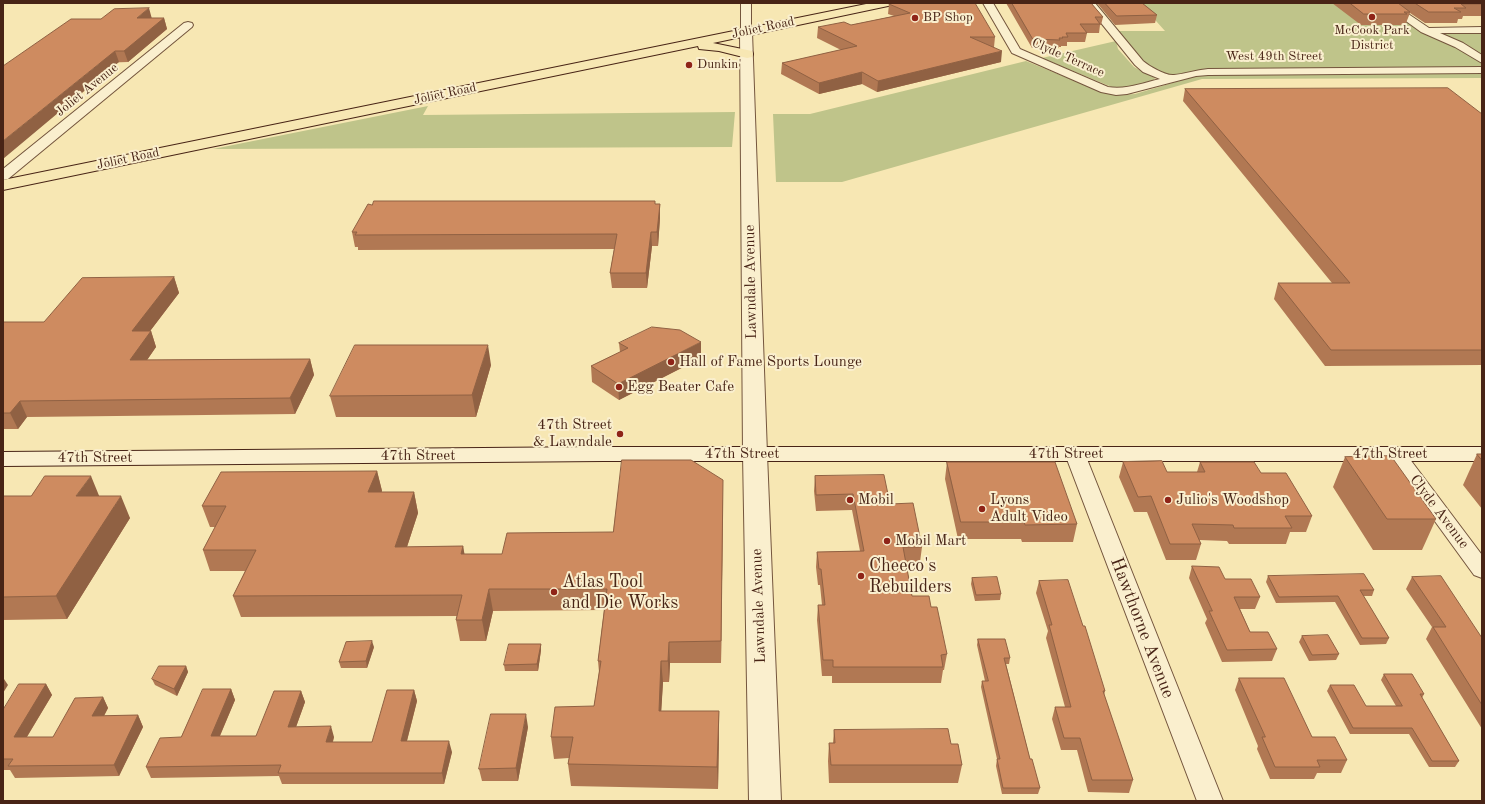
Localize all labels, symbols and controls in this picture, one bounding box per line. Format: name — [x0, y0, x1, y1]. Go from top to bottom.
place label: BP Shop — [923, 10, 973, 26]
marker: McCook Park District — [1367, 12, 1377, 22]
marker: BP Shop — [910, 13, 920, 23]
street label: Joliet Road — [730, 14, 796, 42]
place label: McCook Park District — [1334, 23, 1410, 54]
street label: Clyde Terrace — [1029, 35, 1107, 81]
street label: West 49th Street — [1225, 49, 1323, 65]
place label: Dunkin' — [697, 57, 742, 73]
street label: Joliet Avenue — [53, 60, 121, 120]
marker: Dunkin' — [684, 60, 694, 70]
street label: Joliet Road — [412, 80, 478, 108]
street label: Joliet Road — [95, 145, 161, 173]
street label: Lawndale Avenue — [741, 224, 761, 340]
place label: Hall of Fame Sports Lounge — [679, 353, 862, 371]
marker: Hall of Fame Sports Lounge — [666, 357, 676, 367]
place label: Egg Beater Cafe — [627, 378, 734, 396]
marker: Egg Beater Cafe — [614, 382, 624, 392]
place label: 47th Street & Lawndale — [533, 416, 612, 451]
marker: 47th Street & Lawndale — [615, 429, 625, 439]
street label: 47th Street — [705, 445, 779, 463]
street label: 47th Street — [1029, 445, 1103, 463]
street label: 47th Street — [1353, 445, 1427, 463]
street label: 47th Street — [381, 447, 455, 465]
street label: 47th Street — [58, 449, 132, 467]
street label: Clyde Avenue — [1405, 471, 1473, 553]
place label: Mobil — [858, 491, 894, 509]
place label: Lyons Adult Video — [990, 491, 1068, 526]
place label: Julio's Woodshop — [1176, 491, 1289, 509]
marker: Mobil — [845, 495, 855, 505]
marker: Julio's Woodshop — [1163, 495, 1173, 505]
marker: Lyons Adult Video — [977, 504, 987, 514]
place label: Mobil Mart — [895, 532, 966, 550]
marker: Mobil Mart — [882, 536, 892, 546]
street label: Lawndale Avenue — [748, 548, 770, 664]
street label: Hawthorne Avenue — [1105, 554, 1179, 702]
place label: Cheeco's Rebuilders — [869, 555, 952, 598]
place label: Atlas Tool and Die Works — [562, 571, 678, 614]
marker: Cheeco's Rebuilders — [856, 571, 866, 581]
marker: Atlas Tool and Die Works — [549, 587, 559, 597]

